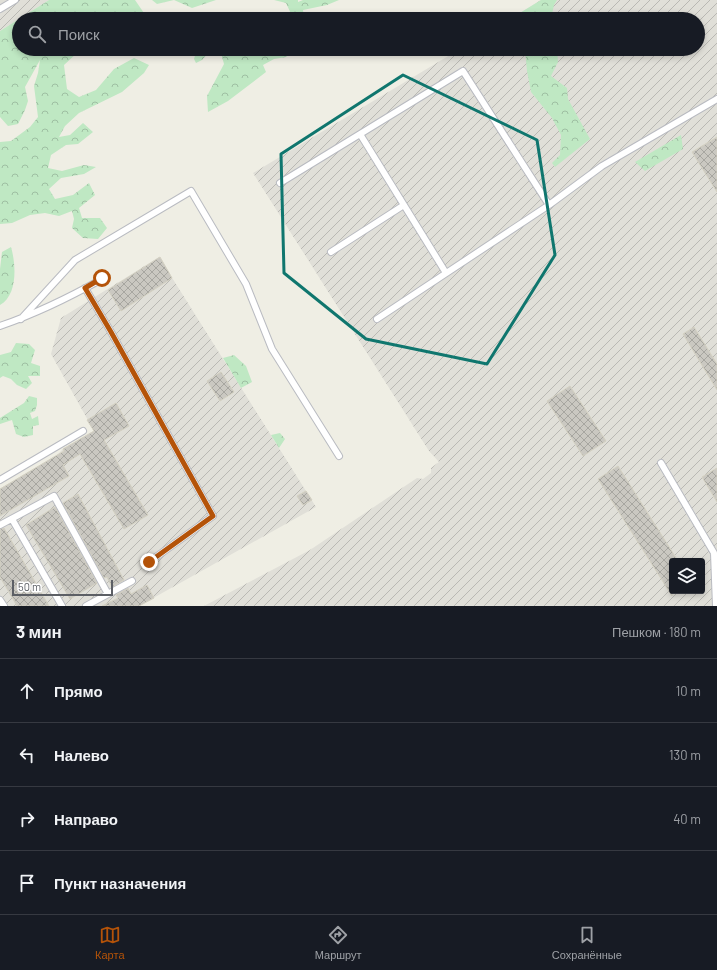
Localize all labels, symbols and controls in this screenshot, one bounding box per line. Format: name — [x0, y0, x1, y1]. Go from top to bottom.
search box — [12, 12, 705, 56]
icon: search — [26, 23, 48, 45]
text: Поиск — [58, 25, 100, 43]
route start — [93, 269, 111, 287]
route end — [140, 553, 158, 571]
map controls — [669, 558, 705, 594]
button: layers — [669, 558, 705, 594]
scale bar — [12, 578, 113, 597]
text: 50 m — [18, 580, 41, 593]
text: 3 мин — [16, 621, 62, 641]
text: Пешком · 180 m — [612, 624, 701, 640]
icon: ahead — [16, 680, 38, 702]
text: Прямо — [54, 682, 103, 700]
text: 10 m — [676, 683, 701, 699]
icon: left — [16, 744, 38, 766]
text: Налево — [54, 746, 109, 764]
text: 130 m — [669, 747, 701, 763]
icon: right — [16, 808, 38, 830]
text: Направо — [54, 810, 118, 828]
text: 40 m — [673, 811, 701, 827]
icon: arrive — [16, 872, 38, 894]
text: Пункт назначения — [54, 874, 186, 892]
tab: Карта — [95, 924, 125, 961]
tab: Маршрут — [315, 924, 362, 961]
tab: Сохранённые — [552, 924, 622, 961]

